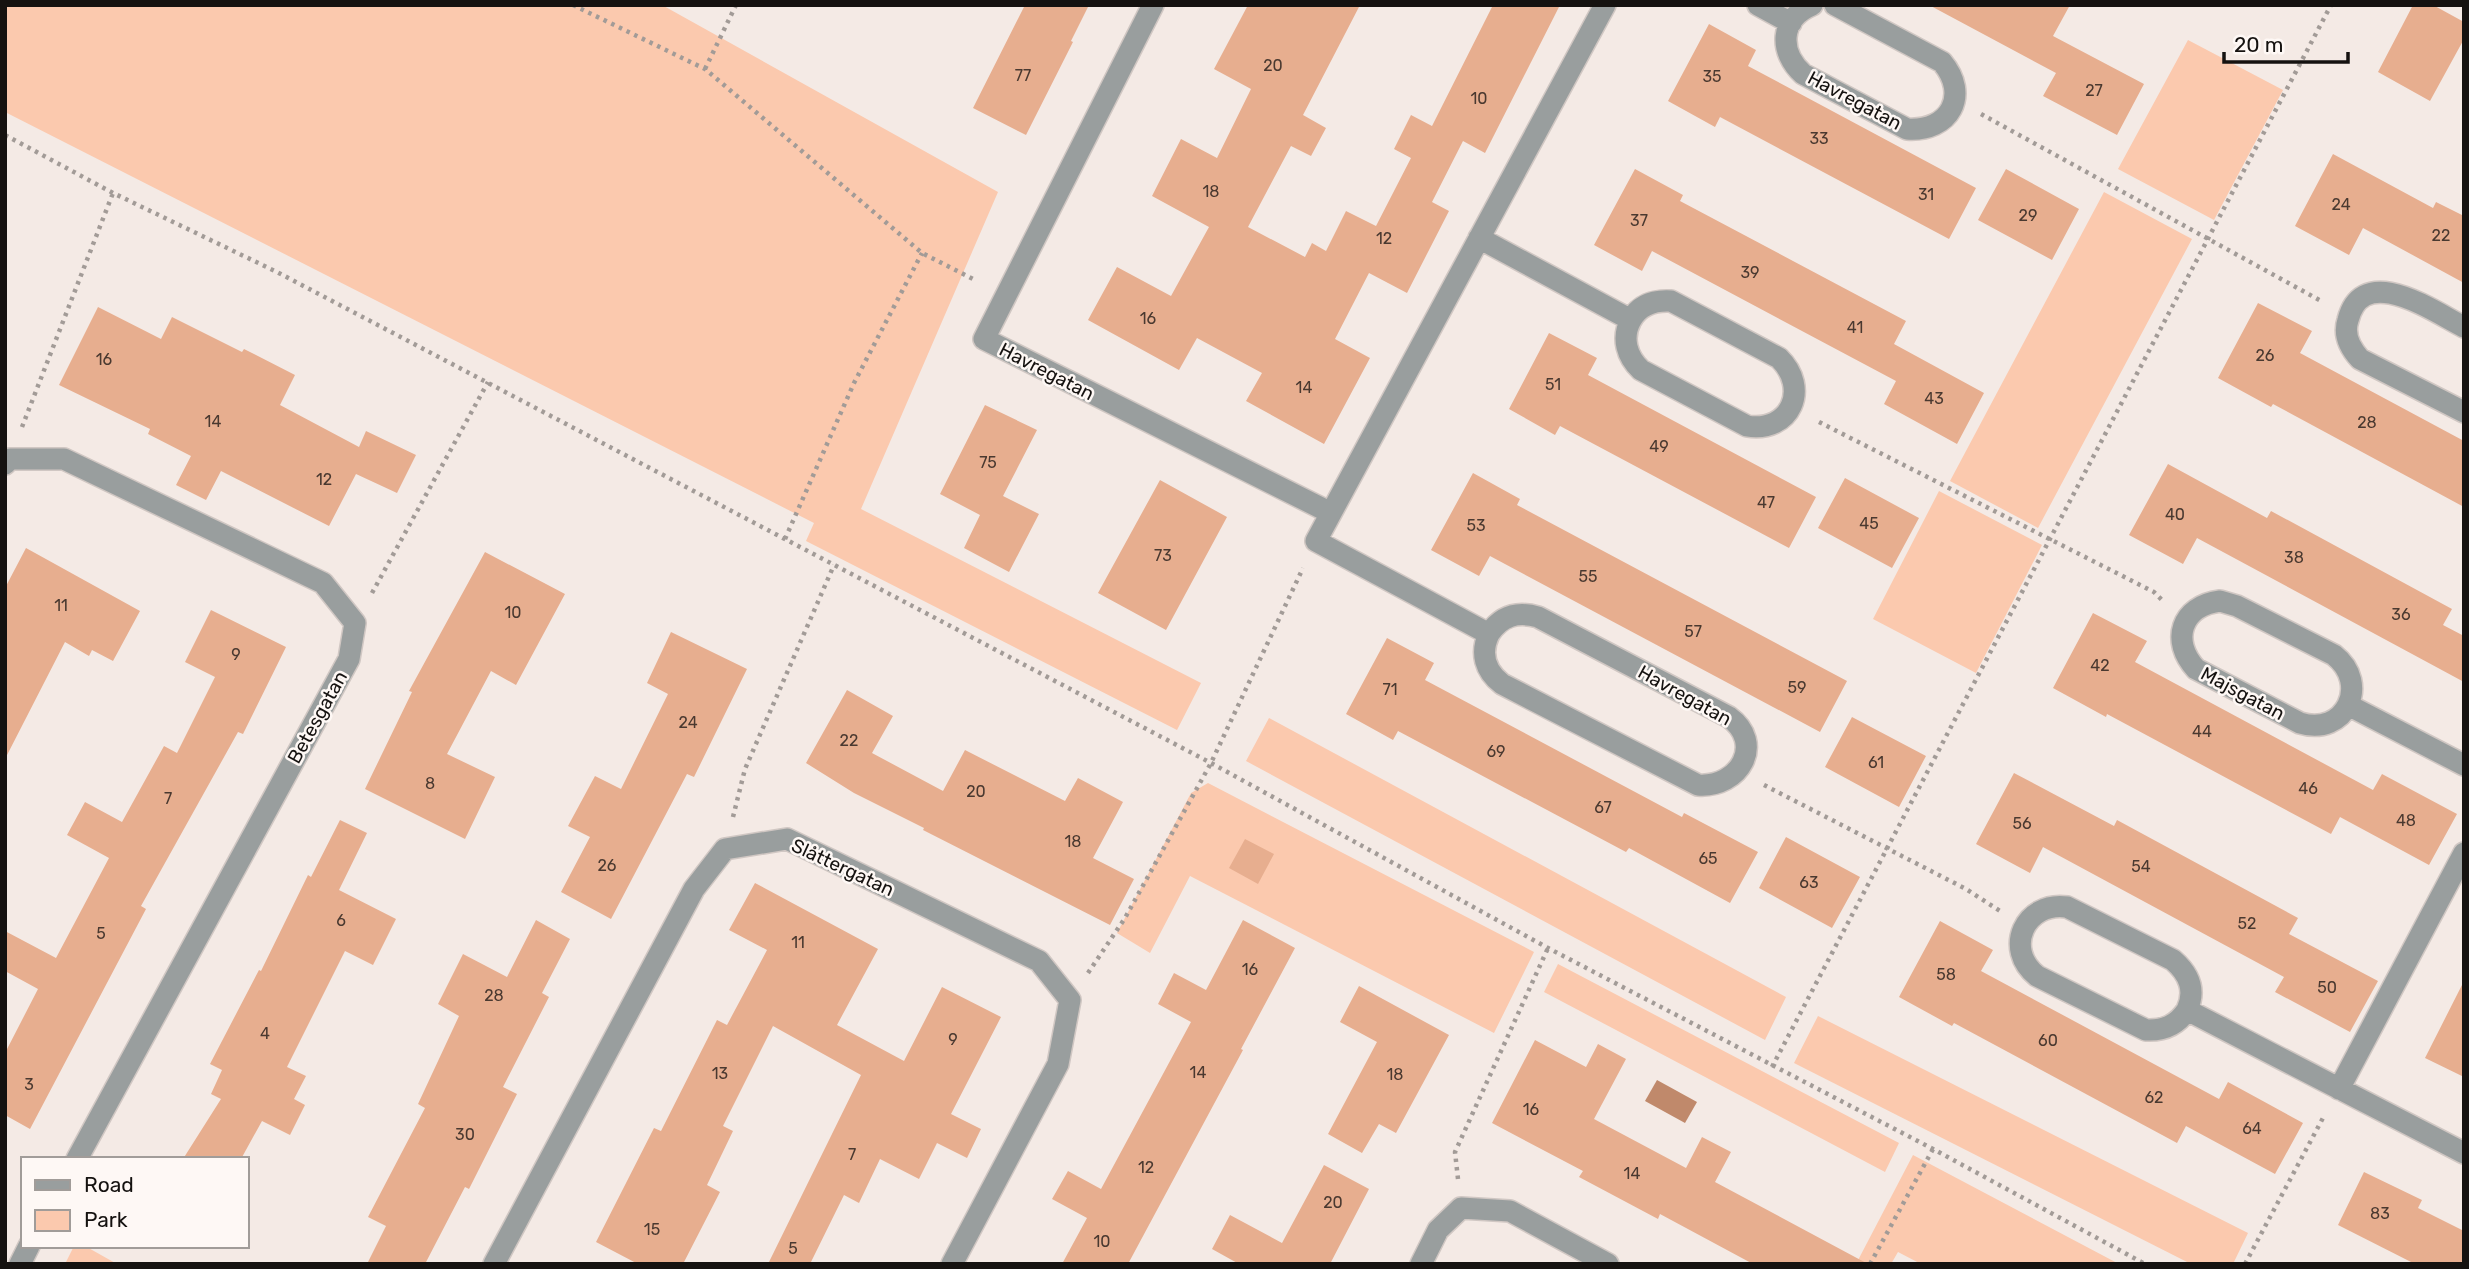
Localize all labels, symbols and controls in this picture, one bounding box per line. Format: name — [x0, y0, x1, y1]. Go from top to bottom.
scale bar — [2224, 21, 2348, 65]
text: 20 m — [2234, 32, 2283, 57]
house number: 20 — [1263, 56, 1283, 75]
house number: 77 — [1015, 66, 1031, 85]
street label: Havregatan — [1804, 66, 1906, 135]
house number: 35 — [1702, 67, 1722, 86]
house number: 27 — [2085, 81, 2103, 100]
house number: 10 — [1470, 89, 1488, 108]
house number: 33 — [1809, 129, 1829, 148]
house number: 18 — [1202, 182, 1220, 201]
house number: 31 — [1918, 185, 1934, 204]
house number: 24 — [2331, 195, 2351, 214]
house number: 29 — [2019, 206, 2037, 225]
house number: 37 — [1630, 211, 1648, 230]
house number: 22 — [2432, 226, 2450, 245]
house number: 12 — [1376, 229, 1392, 248]
house number: 39 — [1740, 263, 1760, 282]
house number: 16 — [1140, 309, 1157, 328]
house number: 41 — [1847, 318, 1863, 337]
street label: Havregatan — [996, 338, 1098, 405]
house number: 26 — [2255, 346, 2275, 365]
house number: 16 — [96, 350, 113, 369]
house number: 51 — [1545, 375, 1561, 394]
house number: 14 — [1296, 378, 1312, 397]
house number: 43 — [1924, 389, 1944, 408]
house number: 14 — [205, 412, 221, 431]
house number: 28 — [2357, 413, 2377, 432]
house number: 49 — [1649, 437, 1669, 456]
house number: 75 — [979, 453, 997, 472]
house number: 12 — [316, 470, 332, 489]
house number: 47 — [1757, 493, 1775, 512]
house number: 40 — [2165, 505, 2185, 524]
house number: 45 — [1859, 514, 1879, 533]
house number: 53 — [1466, 516, 1486, 535]
house number: 73 — [1154, 546, 1172, 565]
house number: 38 — [2284, 548, 2304, 567]
house number: 55 — [1578, 567, 1598, 586]
house number: 11 — [54, 596, 68, 615]
house number: 10 — [504, 603, 522, 622]
house number: 36 — [2391, 605, 2411, 624]
house number: 57 — [1684, 622, 1702, 641]
house number: 9 — [231, 645, 241, 664]
house number: 42 — [2090, 656, 2110, 675]
street label: Havregatan — [1634, 660, 1735, 731]
street label: Majsgatan — [2197, 662, 2289, 725]
street label: Betesgatan — [283, 667, 352, 768]
house number: 59 — [1788, 678, 1807, 697]
house number: 71 — [1382, 680, 1398, 699]
house number: 24 — [678, 713, 698, 732]
house number: 44 — [2192, 722, 2212, 741]
house number: 22 — [840, 731, 858, 750]
house number: 69 — [1486, 742, 1506, 761]
house number: 61 — [1868, 753, 1884, 772]
house number: 8 — [425, 774, 435, 793]
house number: 46 — [2298, 779, 2318, 798]
house number: 20 — [966, 782, 986, 801]
house number: 7 — [164, 789, 172, 808]
house number: 67 — [1594, 798, 1612, 817]
house number: 48 — [2396, 811, 2416, 830]
house number: 56 — [2012, 814, 2032, 833]
house number: 18 — [1064, 832, 1082, 851]
street label: Slåttergatan — [788, 834, 898, 901]
house number: 65 — [1698, 849, 1718, 868]
house number: 26 — [597, 856, 617, 875]
house number: 54 — [2131, 857, 2151, 876]
house number: 63 — [1799, 873, 1819, 892]
house number: 6 — [336, 911, 346, 930]
house number: 52 — [2238, 914, 2256, 933]
house number: 5 — [96, 924, 106, 943]
house number: 11 — [791, 933, 805, 952]
house number: 16 — [1242, 960, 1259, 979]
house number: 58 — [1936, 965, 1956, 984]
house number: 50 — [2317, 978, 2337, 997]
house number: 28 — [484, 986, 504, 1005]
house number: 4 — [260, 1024, 270, 1043]
house number: 9 — [948, 1030, 958, 1049]
house number: 60 — [2038, 1031, 2058, 1050]
house number: 14 — [1190, 1063, 1206, 1082]
house number: 13 — [712, 1064, 728, 1083]
house number: 18 — [1386, 1065, 1404, 1084]
house number: 3 — [24, 1075, 34, 1094]
house number: 62 — [2144, 1088, 2164, 1107]
house number: 16 — [1523, 1100, 1540, 1119]
house number: 64 — [2242, 1119, 2262, 1138]
house number: 30 — [455, 1125, 475, 1144]
house number: 7 — [848, 1145, 856, 1164]
legend — [21, 1157, 248, 1248]
house number: 12 — [1138, 1158, 1154, 1177]
house number: 14 — [1624, 1164, 1640, 1183]
text: Road — [84, 1172, 134, 1197]
house number: 20 — [1323, 1193, 1343, 1212]
house number: 83 — [2370, 1204, 2390, 1223]
text: Park — [84, 1207, 128, 1232]
house number: 15 — [644, 1220, 660, 1239]
house number: 10 — [1093, 1232, 1111, 1251]
house number: 5 — [788, 1239, 798, 1258]

